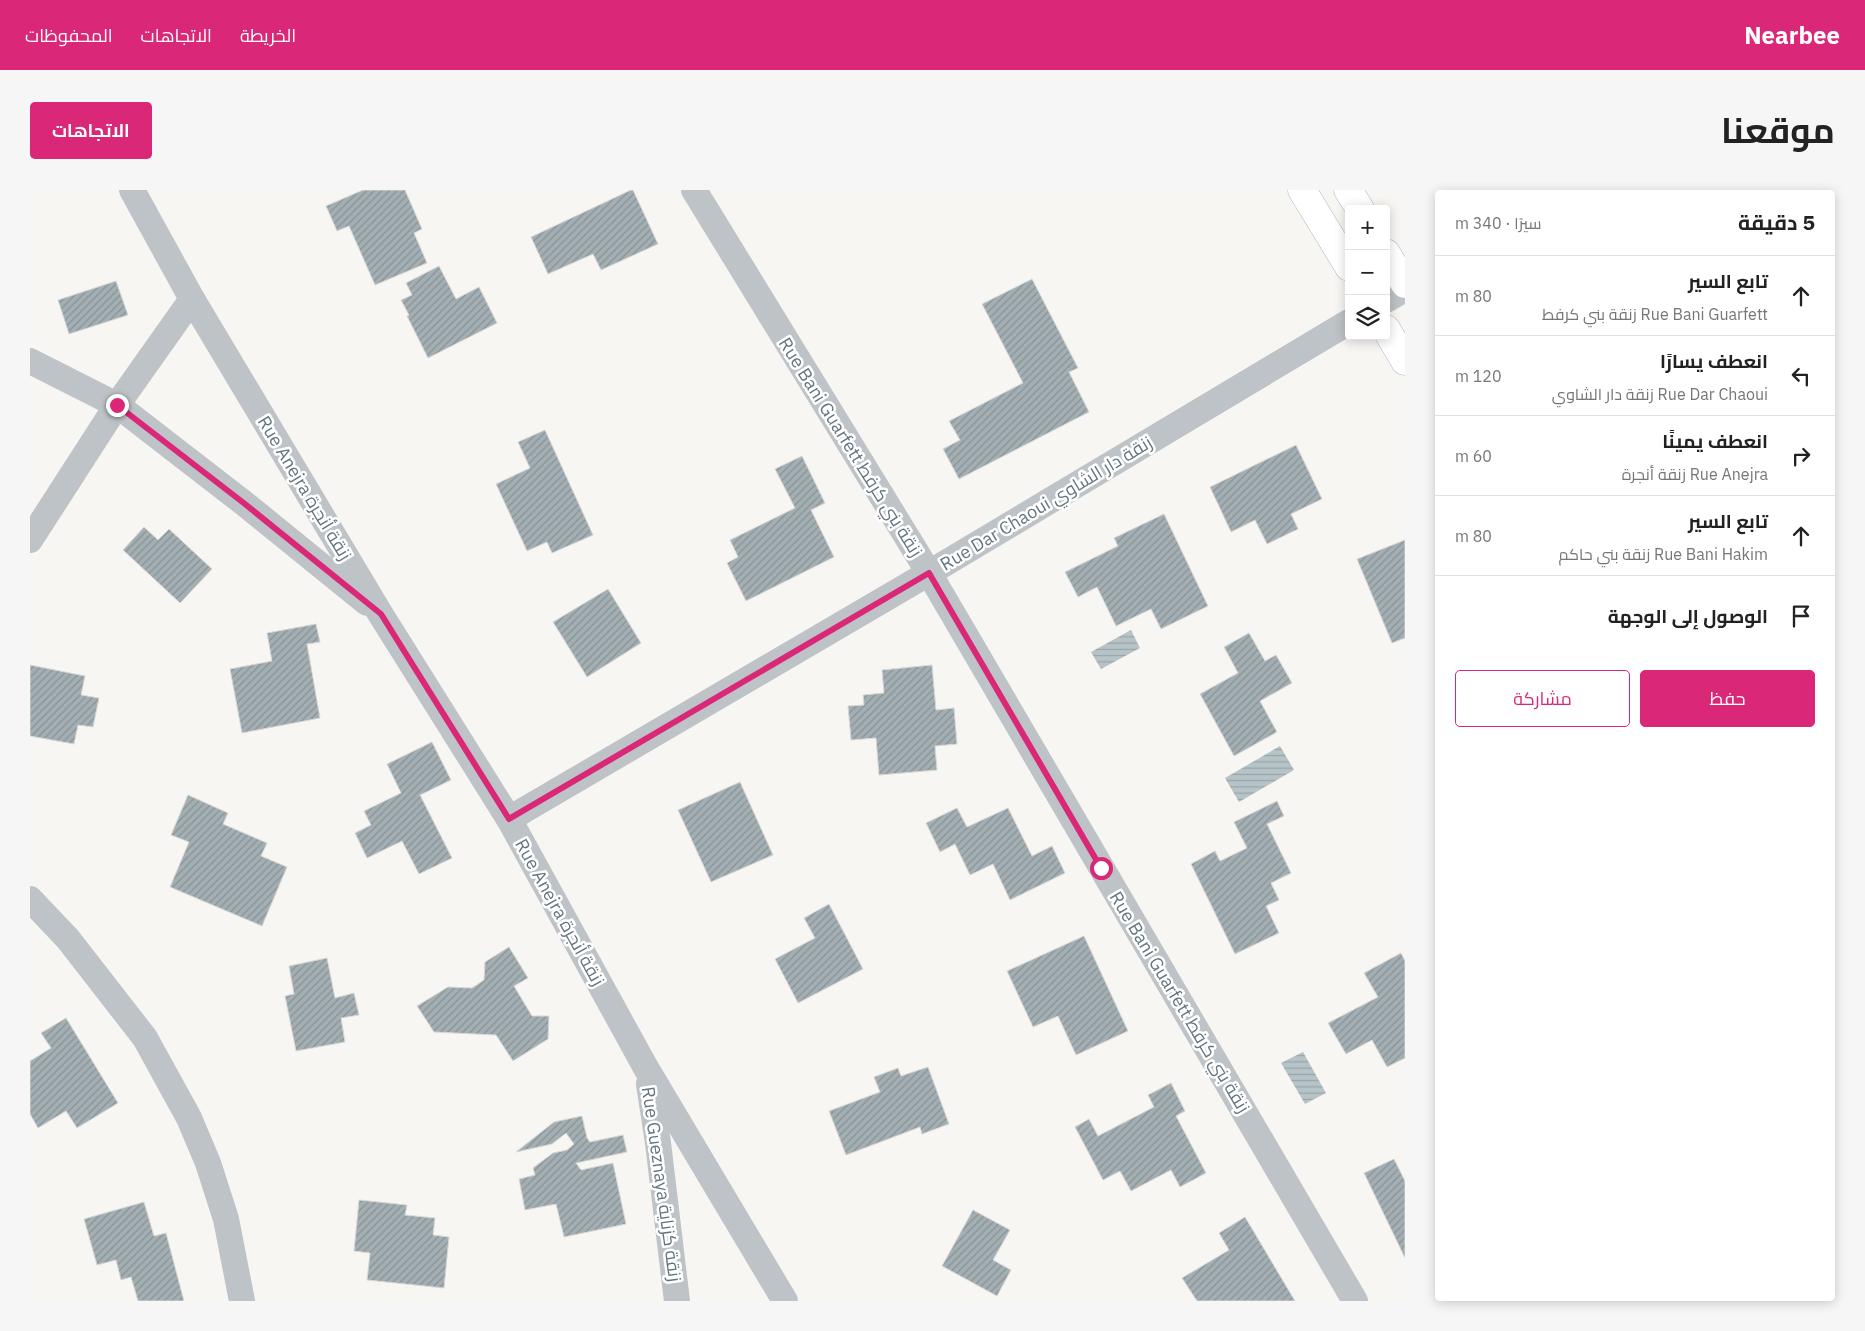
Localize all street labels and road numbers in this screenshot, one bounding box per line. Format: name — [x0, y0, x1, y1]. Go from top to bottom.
street label: Rue Bani Guarfett زنقة بني كرفط — [771, 333, 928, 563]
street label: Rue Anejra زنقة أنجرة — [253, 412, 357, 564]
street label: Rue Dar Chaoui زنقة دار الشاوي — [936, 431, 1158, 578]
street label: Rue Anejra زنقة أنجرة — [510, 834, 610, 990]
street label: Rue Bani Guarfett زنقة بني كرفط — [1102, 887, 1255, 1118]
street label: Rue Gueznaya زنقة كزناية — [637, 1085, 687, 1283]

